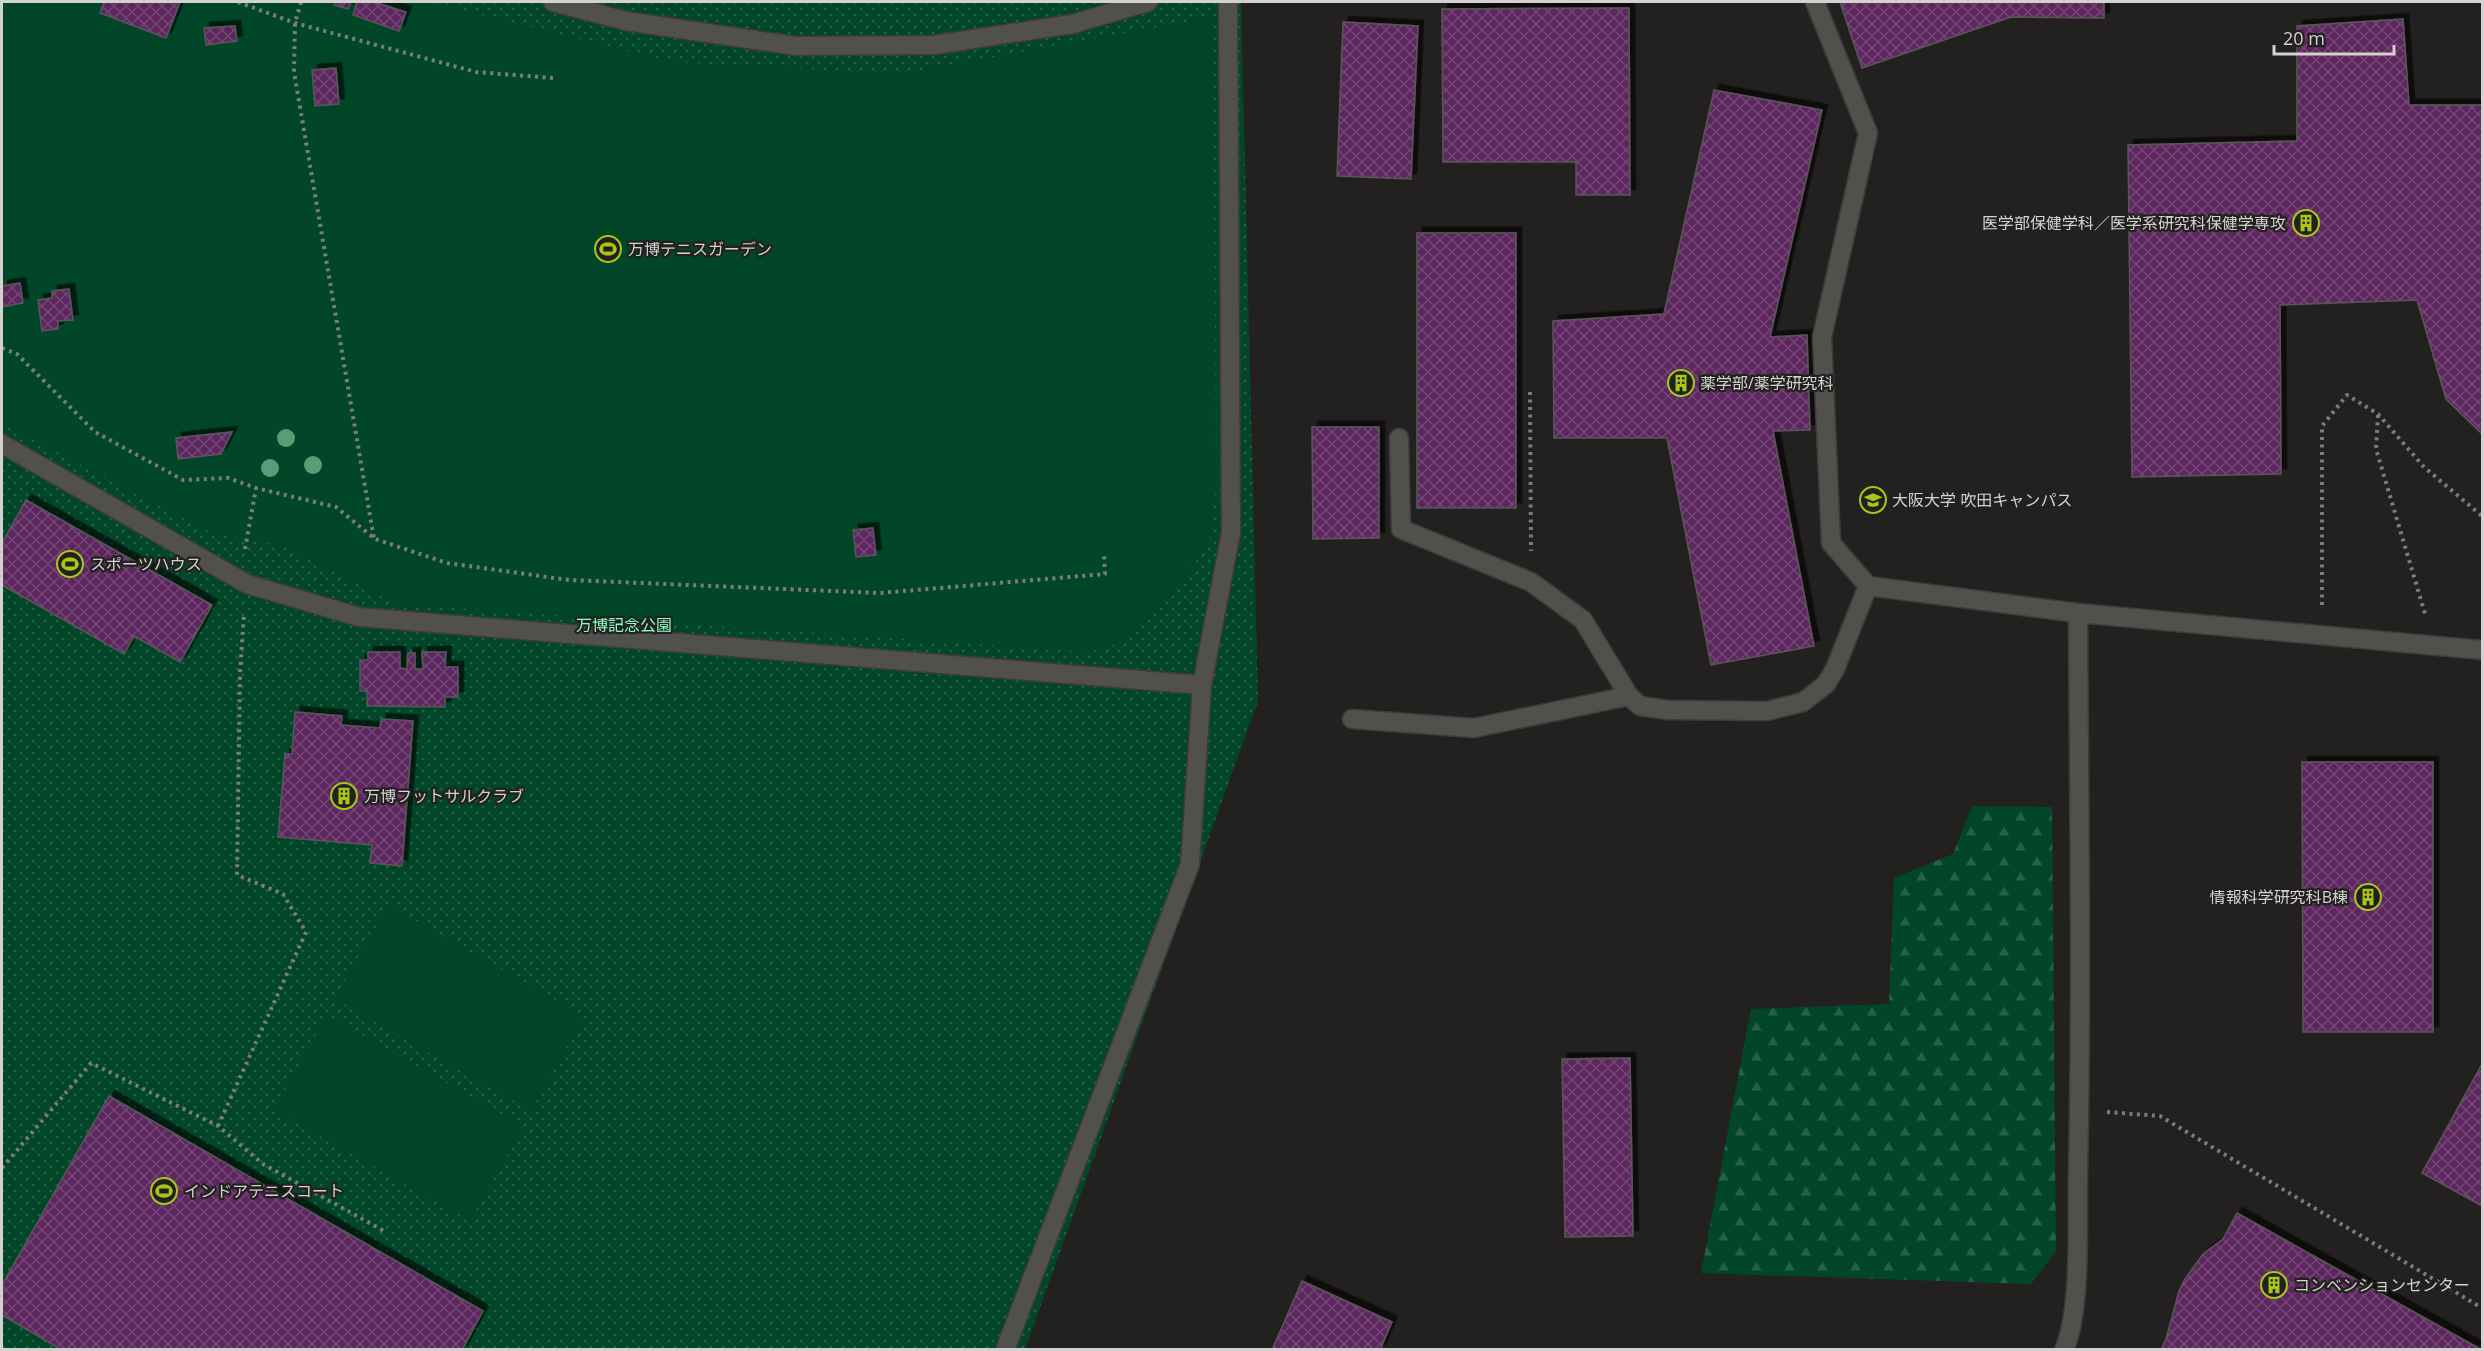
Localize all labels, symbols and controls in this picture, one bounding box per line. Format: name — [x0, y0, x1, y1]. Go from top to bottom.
scale bar — [2274, 18, 2394, 56]
text: 20 m — [2283, 26, 2325, 50]
building icon: 医学部保健学科／医学系研究科保健学専攻 — [2291, 208, 2321, 238]
place label: 医学部保健学科／医学系研究科保健学専攻 — [1982, 212, 2286, 234]
sports icon: 万博テニスガーデン — [593, 234, 623, 264]
place label: 万博テニスガーデン — [628, 238, 772, 260]
building icon: 薬学部/薬学研究科 — [1666, 368, 1696, 398]
place label: 薬学部/薬学研究科 — [1700, 372, 1834, 394]
school or university icon: 大阪大学 吹田キャンパス — [1858, 485, 1888, 515]
place label: 大阪大学 吹田キャンパス — [1892, 489, 2072, 511]
sports icon: スポーツハウス — [55, 549, 85, 579]
place label: スポーツハウス — [90, 553, 202, 575]
park label: 万博記念公園 — [576, 614, 672, 636]
building icon: 万博フットサルクラブ — [329, 781, 359, 811]
place label: 万博フットサルクラブ — [364, 785, 524, 807]
building icon: 情報科学研究科B棟 — [2353, 882, 2383, 912]
place label: 情報科学研究科B棟 — [2210, 886, 2348, 908]
sports icon: インドアテニスコート — [149, 1176, 179, 1206]
place label: インドアテニスコート — [184, 1180, 344, 1202]
building icon: コンベンションセンター — [2259, 1270, 2289, 1300]
place label: コンベンションセンター — [2294, 1274, 2470, 1296]

